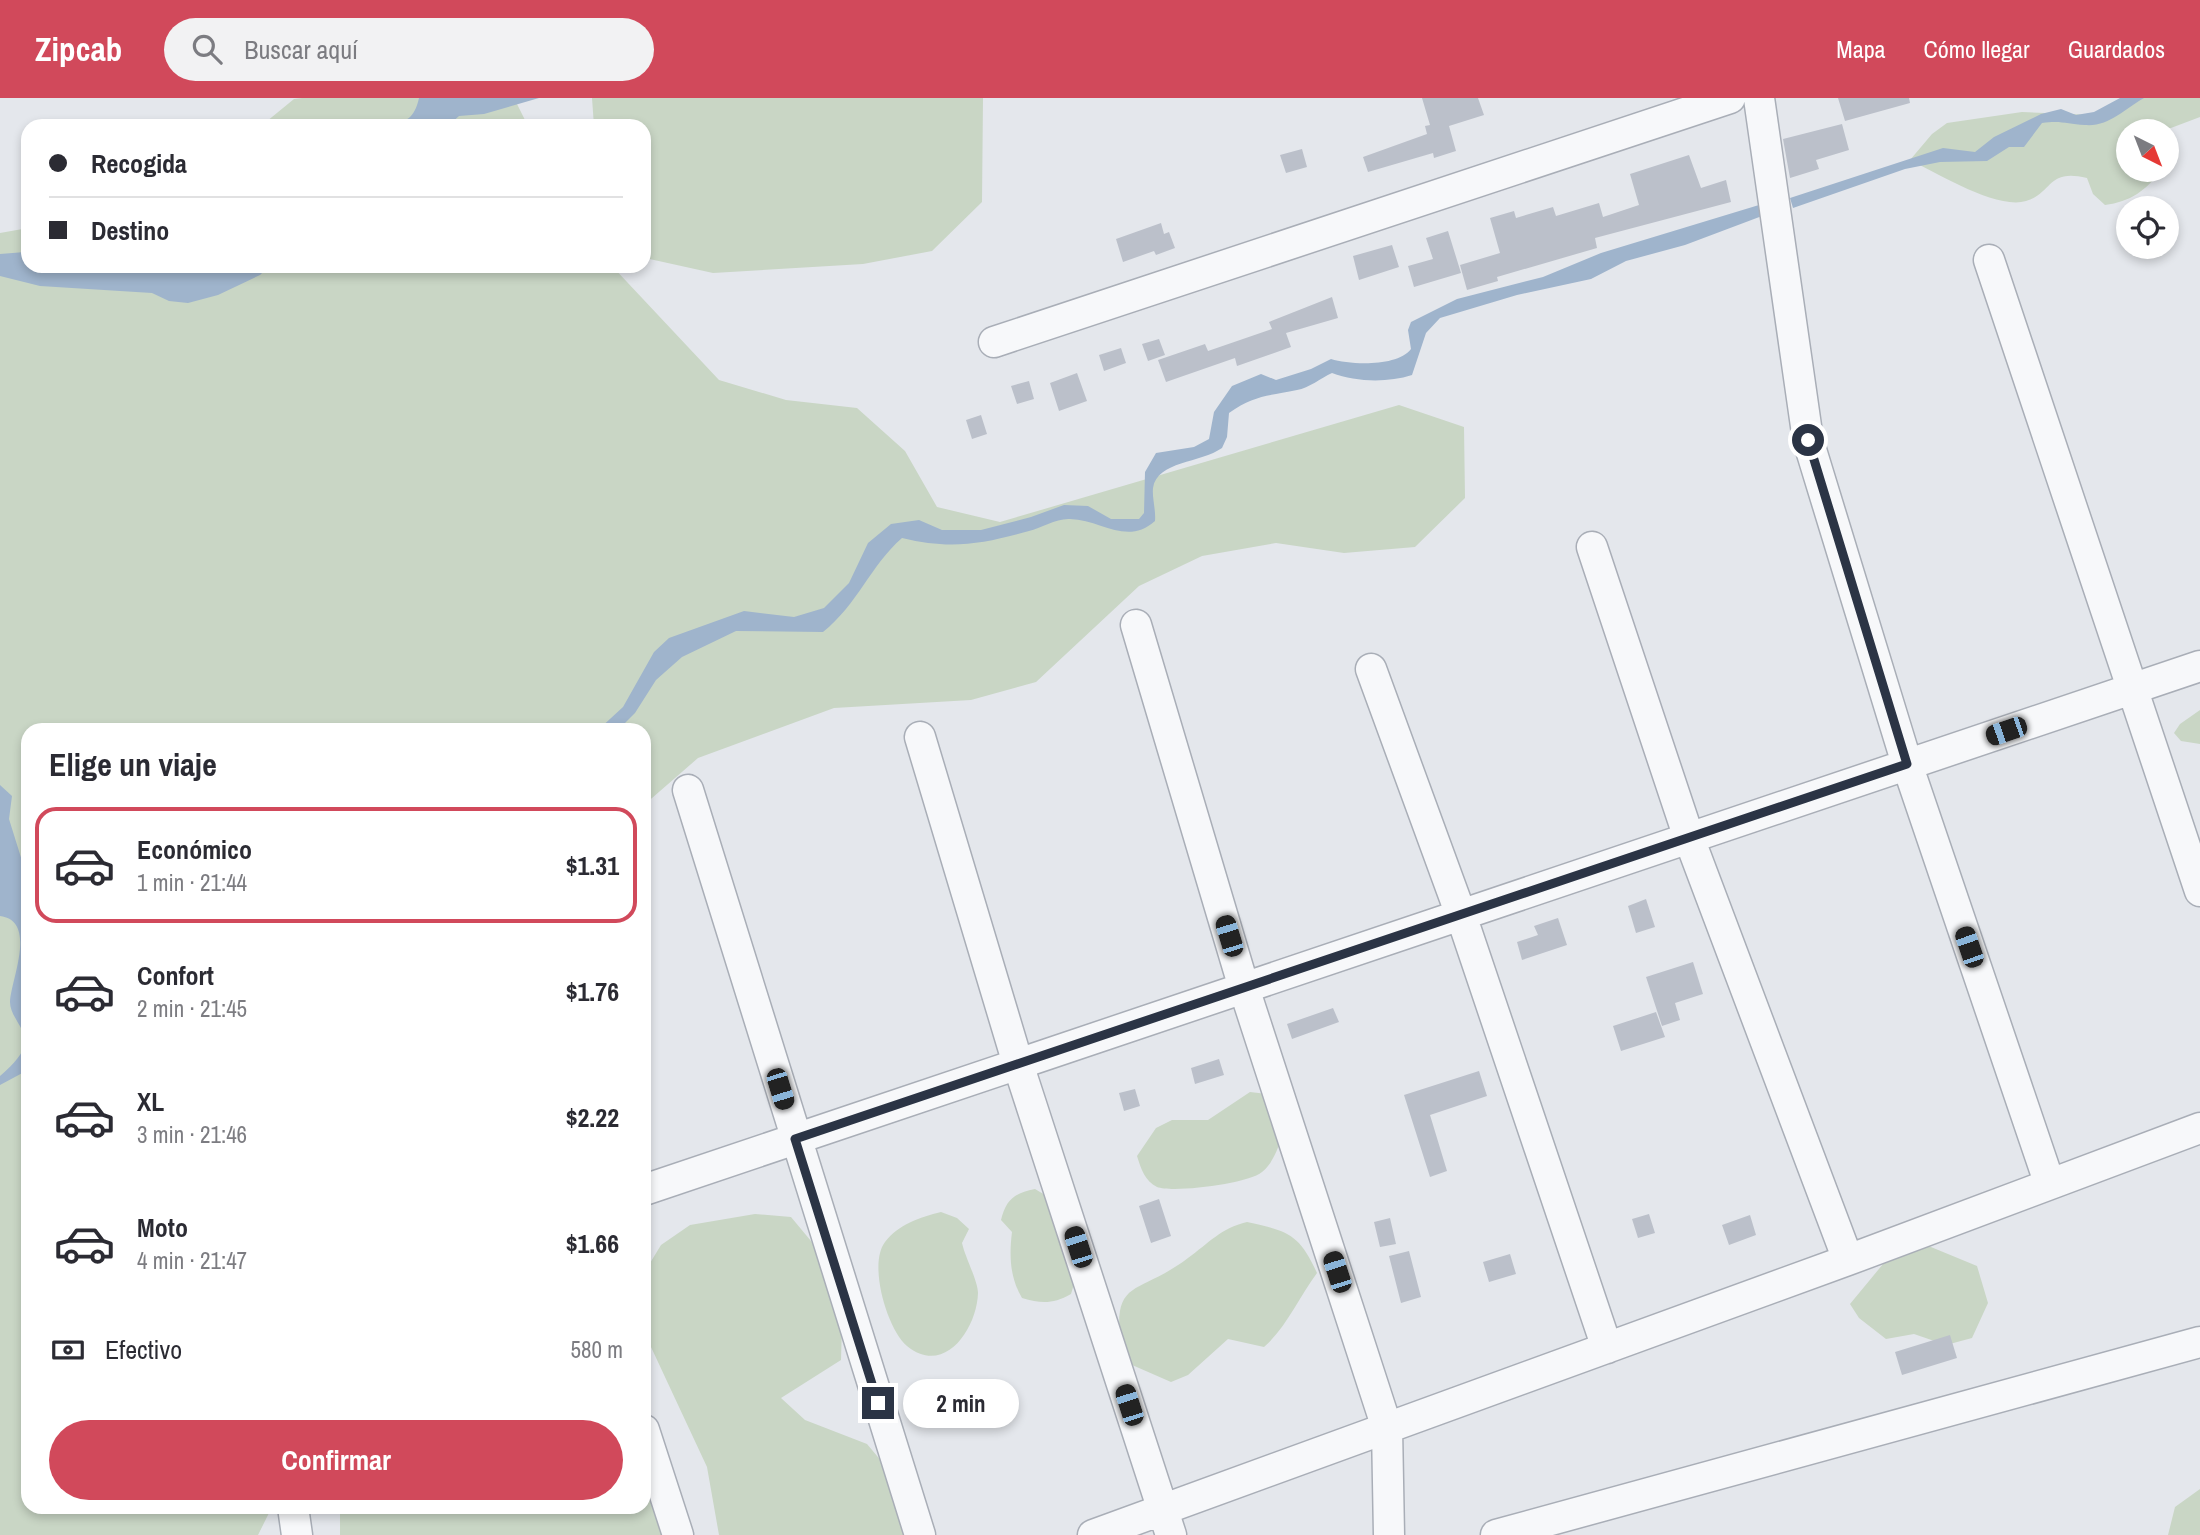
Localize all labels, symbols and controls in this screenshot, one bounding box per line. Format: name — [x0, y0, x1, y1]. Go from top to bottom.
search box — [164, 18, 654, 81]
text: Zipcab — [35, 27, 122, 71]
icon: search — [188, 30, 226, 68]
text: Buscar aquí — [244, 32, 358, 67]
text: Mapa — [1836, 33, 1886, 65]
text: Cómo llegar — [1924, 33, 2030, 65]
text: Guardados — [2068, 33, 2165, 65]
north arrow — [2116, 119, 2179, 182]
map controls — [2116, 119, 2179, 259]
text: Recogida — [91, 146, 187, 181]
button: locate — [2116, 196, 2179, 259]
text: Destino — [91, 213, 169, 248]
route start — [1792, 424, 1824, 456]
car — [1983, 714, 2030, 748]
text: Elige un viaje — [49, 743, 217, 786]
text: Económico — [137, 832, 252, 867]
icon: car — [53, 834, 116, 897]
text: $1.31 — [566, 848, 619, 883]
text: 1 min · 21:44 — [137, 867, 247, 898]
car — [1213, 913, 1246, 959]
car — [1953, 924, 1986, 970]
text: Confort — [137, 958, 214, 993]
icon: car — [53, 960, 116, 1023]
text: $1.76 — [566, 974, 619, 1009]
text: 2 min · 21:45 — [137, 993, 247, 1024]
car — [764, 1066, 797, 1112]
text: XL — [137, 1084, 164, 1119]
icon: car — [53, 1086, 116, 1149]
text: $2.22 — [566, 1100, 619, 1135]
text: 3 min · 21:46 — [137, 1119, 247, 1150]
text: Moto — [137, 1210, 188, 1245]
icon: car — [53, 1212, 116, 1275]
car — [1062, 1224, 1095, 1270]
text: $1.66 — [566, 1226, 619, 1261]
text: 4 min · 21:47 — [137, 1245, 247, 1276]
car — [1321, 1249, 1354, 1295]
icon: cash — [49, 1331, 87, 1369]
text: Efectivo — [105, 1332, 182, 1367]
text: 580 m — [571, 1334, 623, 1365]
callout: 2 min — [903, 1378, 1018, 1428]
car — [1113, 1382, 1146, 1428]
route end — [862, 1387, 894, 1419]
text: 2 min — [936, 1388, 986, 1419]
button: Confirmar — [49, 1420, 623, 1500]

